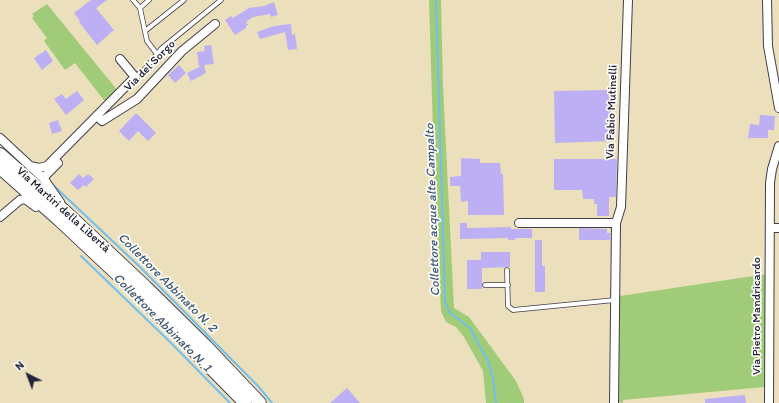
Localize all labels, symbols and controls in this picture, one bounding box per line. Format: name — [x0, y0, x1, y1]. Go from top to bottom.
street label: Via del Sorgo — [121, 37, 179, 95]
street label: Via Fabio Mutinelli — [603, 65, 621, 159]
water label: Collettore acque alte Campalto — [422, 123, 444, 297]
street label: Via Martiri della Libertà — [13, 164, 113, 256]
water label: Collettore Abbinato N. 2 — [114, 230, 220, 336]
street label: Via Pietro Mandricardo — [750, 257, 764, 375]
water label: Collettore Abbinato N. 1 — [109, 270, 215, 376]
north arrow — [8, 355, 48, 395]
text: N — [13, 358, 27, 373]

